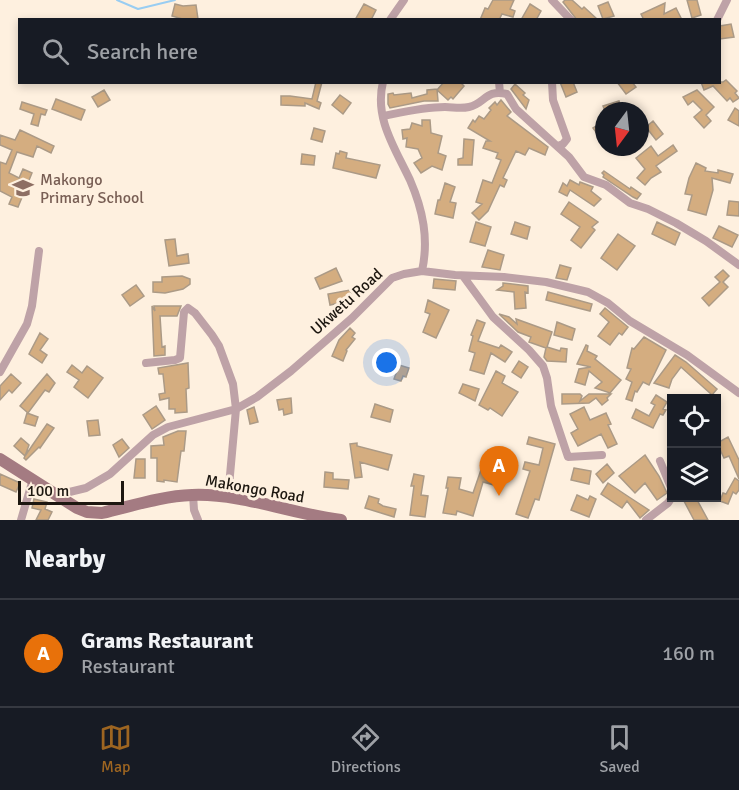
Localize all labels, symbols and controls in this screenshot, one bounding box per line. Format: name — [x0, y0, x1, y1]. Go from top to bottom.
search box — [18, 18, 721, 84]
icon: search — [39, 35, 72, 68]
text: Search here — [87, 38, 198, 65]
north arrow — [595, 102, 649, 156]
place label: Makongo Primary School — [40, 170, 144, 208]
school or university icon: Makongo Primary School — [11, 176, 35, 200]
street label: Ukwetu Road — [306, 264, 387, 339]
your location — [372, 348, 401, 377]
map controls — [667, 394, 721, 502]
button: locate — [667, 394, 721, 448]
pin: A — [480, 446, 518, 496]
button: layers — [667, 448, 721, 502]
street label: Makongo Road — [204, 470, 306, 508]
scale bar — [18, 478, 124, 505]
text: 100 m — [27, 481, 69, 501]
text: Nearby — [24, 543, 105, 575]
text: Grams Restaurant — [81, 627, 253, 654]
text: A — [37, 641, 50, 666]
text: 160 m — [662, 641, 715, 666]
text: Restaurant — [81, 654, 175, 679]
tab: Map — [99, 721, 132, 777]
tab: Directions — [331, 721, 401, 777]
tab: Saved — [599, 721, 640, 777]

